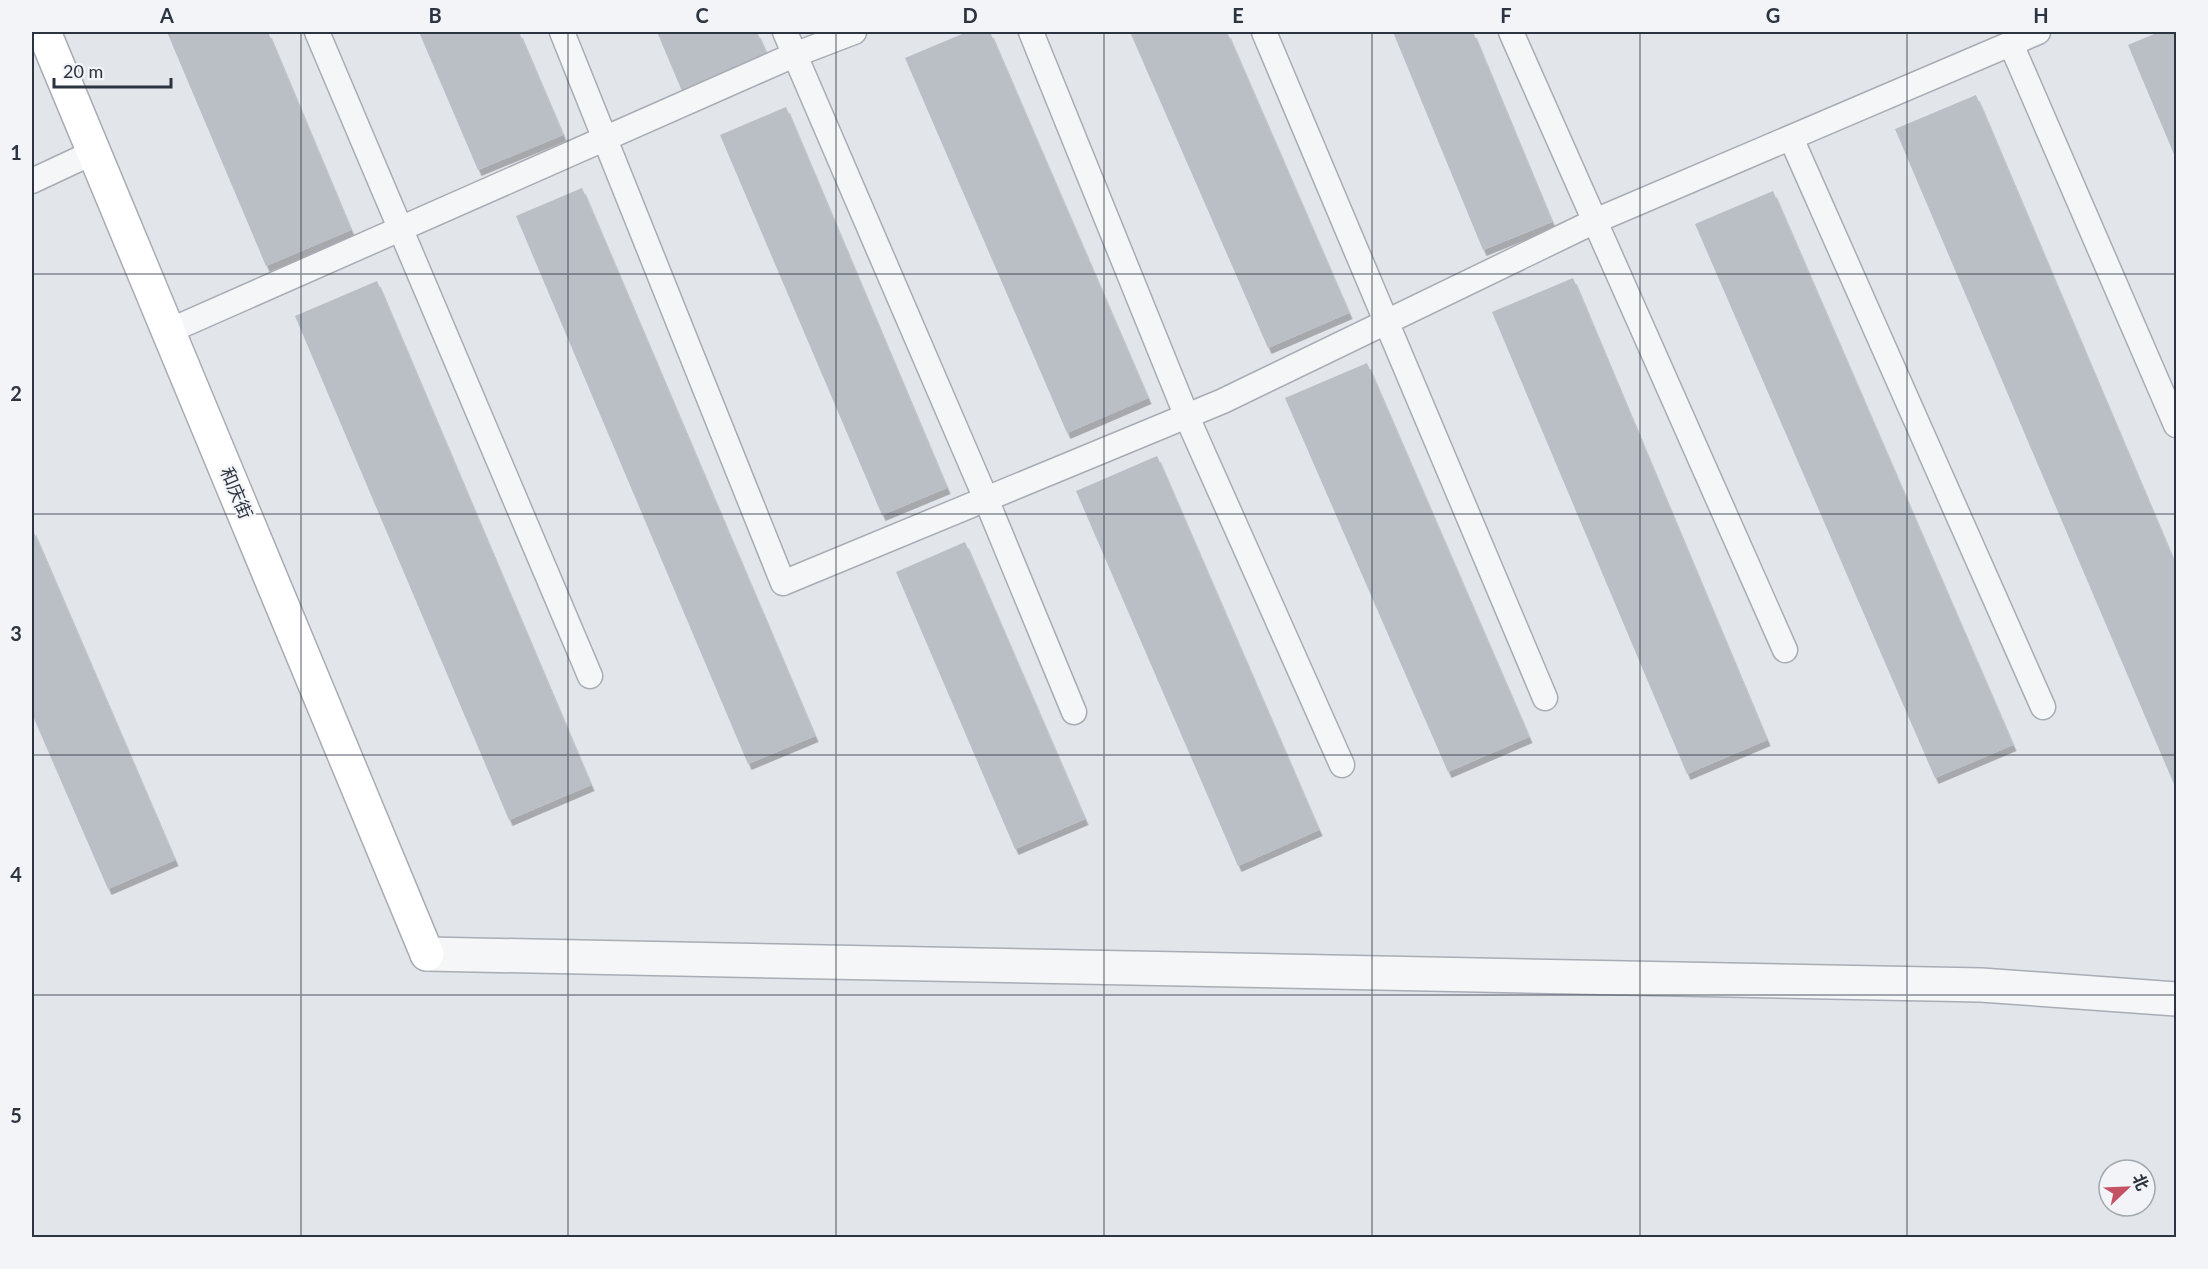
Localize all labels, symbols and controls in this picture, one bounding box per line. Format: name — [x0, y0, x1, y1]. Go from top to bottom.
text: A — [159, 3, 174, 27]
text: B — [428, 3, 442, 27]
text: C — [695, 3, 709, 27]
text: D — [962, 3, 978, 27]
text: E — [1232, 3, 1244, 27]
text: F — [1500, 3, 1512, 27]
text: G — [1766, 3, 1780, 27]
text: H — [2033, 3, 2049, 27]
scale bar — [54, 51, 171, 89]
text: 20 m — [63, 60, 103, 82]
text: 1 — [10, 140, 22, 164]
text: 2 — [10, 381, 22, 405]
street label: 和庆街 — [216, 463, 258, 522]
text: 3 — [10, 621, 22, 645]
text: 4 — [10, 862, 22, 886]
text: 5 — [10, 1103, 22, 1127]
north arrow — [2097, 1158, 2157, 1218]
text: 北 — [2129, 1171, 2153, 1193]

